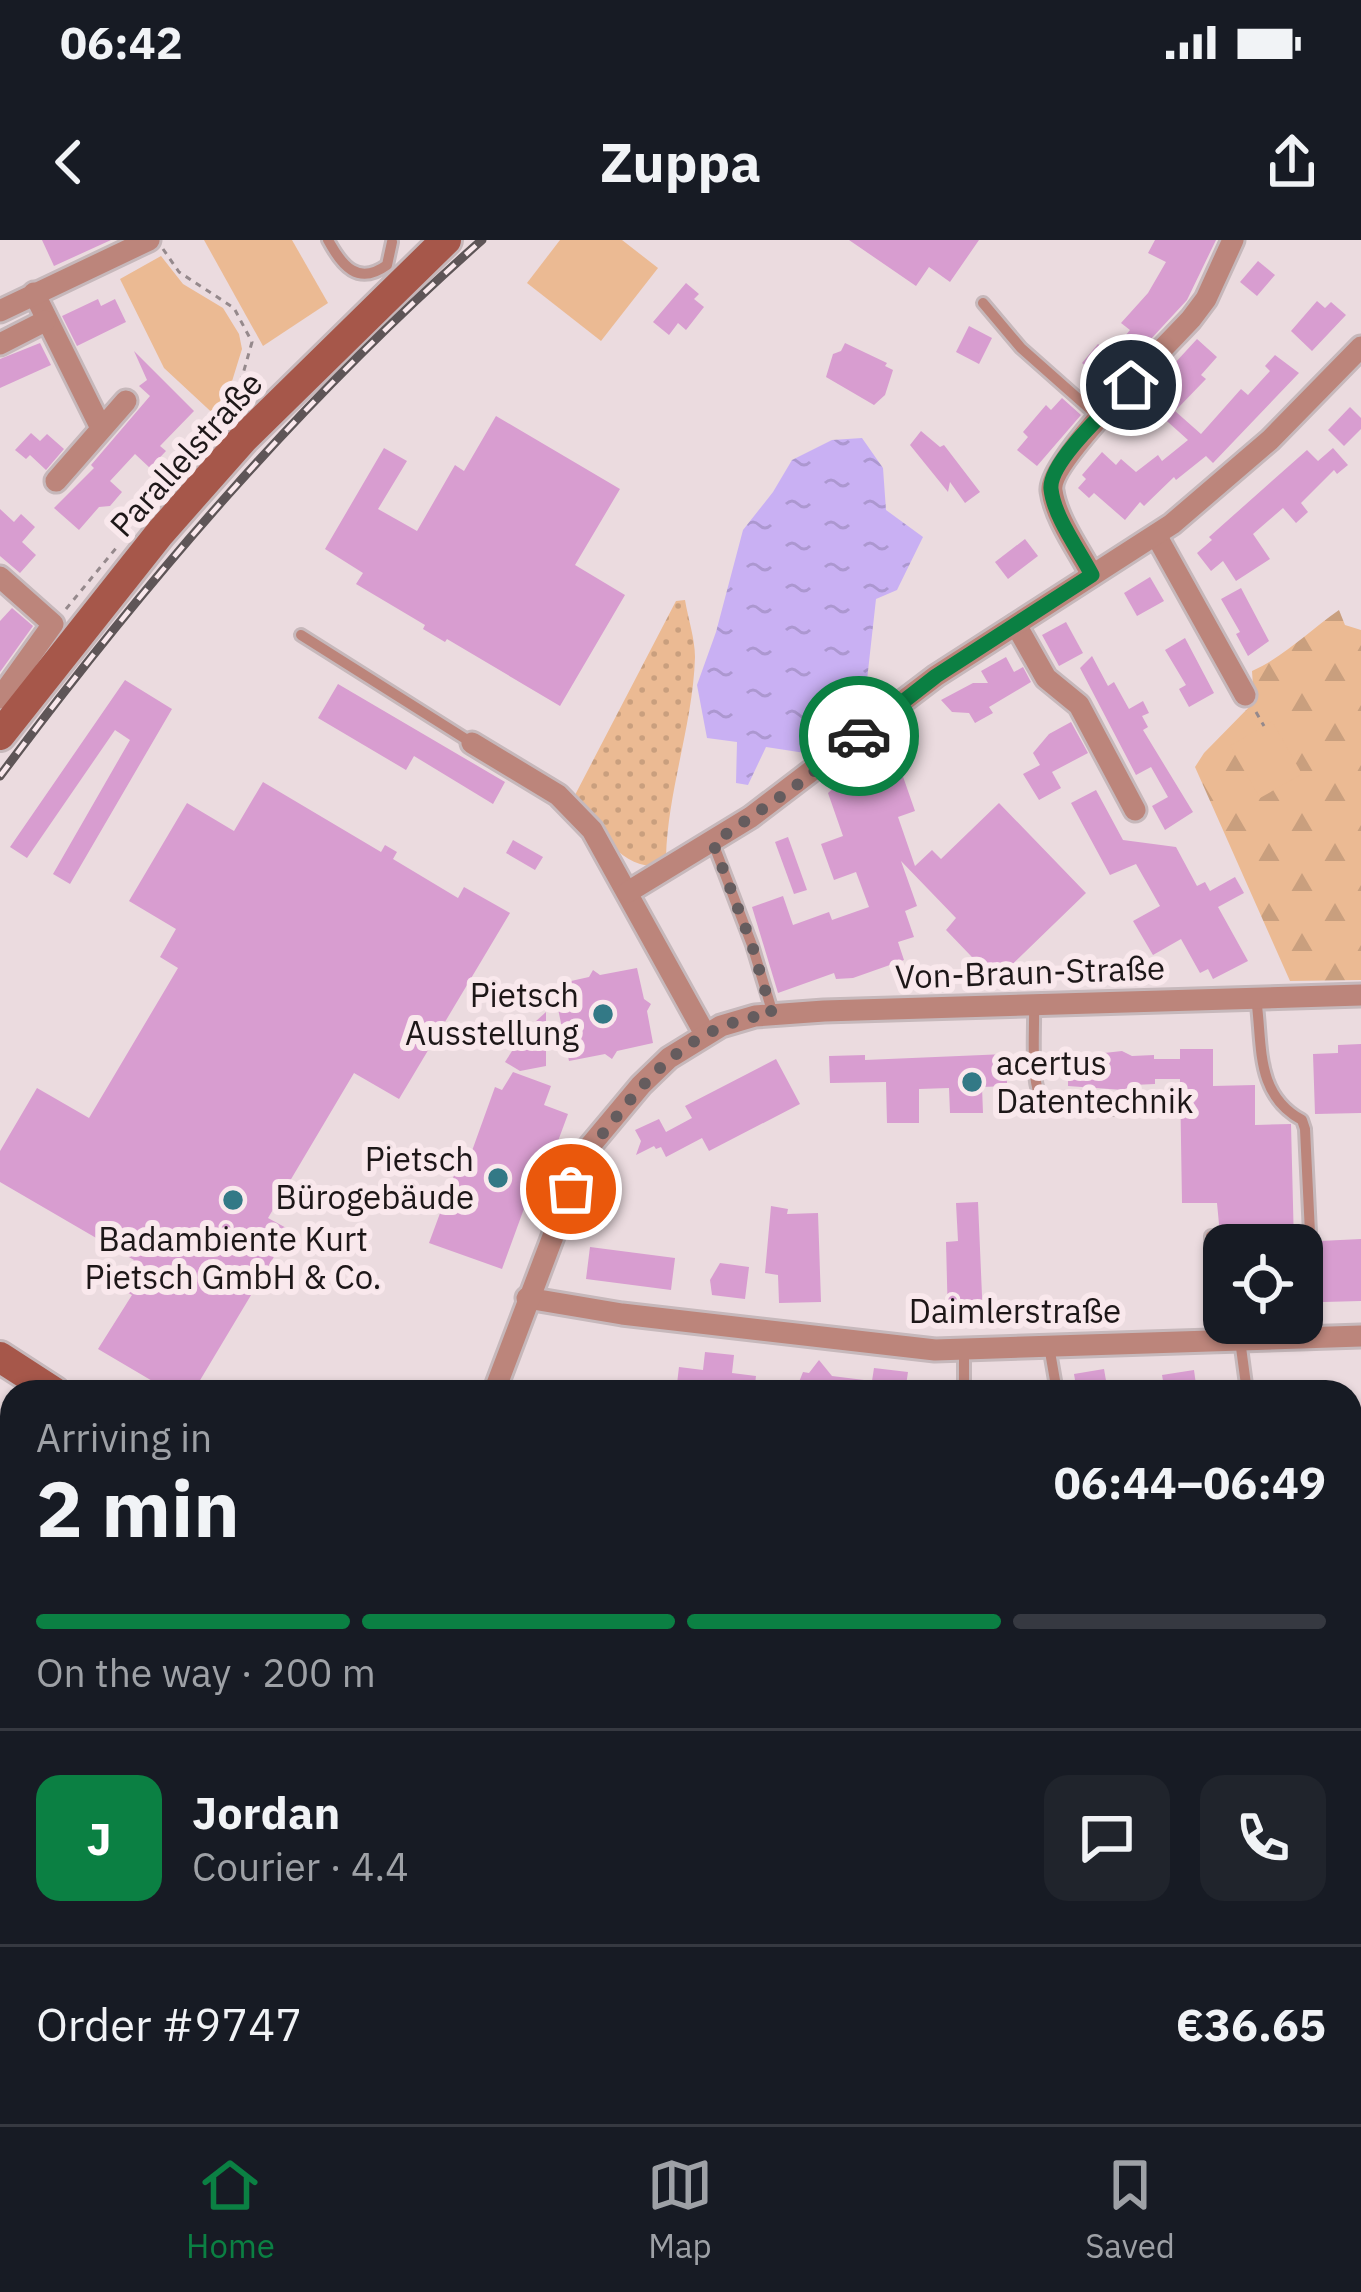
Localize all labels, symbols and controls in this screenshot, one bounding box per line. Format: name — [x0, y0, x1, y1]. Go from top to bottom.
text: 06:42 — [60, 13, 183, 71]
text: Zuppa — [600, 127, 761, 197]
icon: back — [36, 129, 102, 195]
icon: share — [1259, 129, 1325, 195]
pin — [1080, 334, 1182, 436]
icon: home — [1098, 352, 1164, 418]
street label: Parallelstraße — [100, 362, 271, 545]
courier — [799, 676, 919, 796]
icon: car — [826, 703, 892, 769]
street label: Von-Braun-Straße — [894, 945, 1166, 998]
place label: Pietsch Ausstellung — [405, 973, 580, 1054]
marker: Pietsch Ausstellung — [590, 1001, 616, 1027]
place label: acertus Datentechnik — [996, 1041, 1193, 1122]
marker: acertus Datentechnik — [959, 1069, 985, 1095]
place label: Pietsch Bürogebäude — [275, 1137, 474, 1218]
pin — [520, 1138, 622, 1240]
icon: bag — [538, 1156, 604, 1222]
marker: Pietsch Bürogebäude — [485, 1165, 511, 1191]
marker: Badambiente Kurt Pietsch GmbH & Co. — [220, 1187, 246, 1213]
place label: Badambiente Kurt Pietsch GmbH & Co. — [84, 1217, 382, 1298]
map controls — [1203, 1224, 1323, 1344]
button: locate — [1203, 1224, 1323, 1344]
street label: Daimlerstraße — [909, 1289, 1121, 1332]
text: Arriving in — [36, 1412, 212, 1463]
text: 06:44–06:49 — [1054, 1453, 1326, 1511]
text: 2 min — [36, 1457, 240, 1558]
text: On the way · 200 m — [36, 1647, 376, 1698]
button: chat — [1044, 1775, 1170, 1901]
button: phone — [1200, 1775, 1326, 1901]
text: Jordan — [192, 1783, 340, 1841]
text: J — [86, 1809, 112, 1867]
text: Courier · 4.4 — [192, 1841, 409, 1892]
text: Order #9747 — [36, 1995, 302, 2053]
text: €36.65 — [1176, 1995, 1326, 2053]
tab: Home — [186, 2152, 275, 2267]
tab: Map — [647, 2152, 713, 2267]
tab: Saved — [1085, 2152, 1175, 2267]

